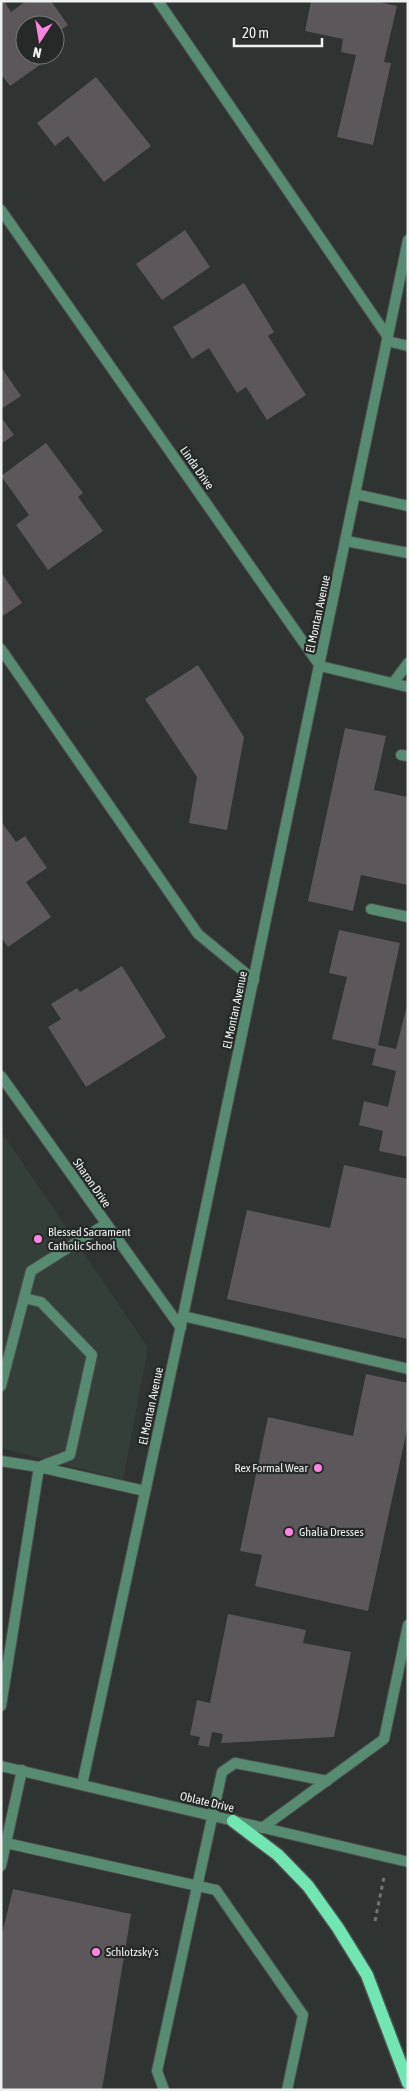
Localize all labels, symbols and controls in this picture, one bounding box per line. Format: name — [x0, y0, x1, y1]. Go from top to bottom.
north arrow — [15, 15, 65, 65]
scale bar — [234, 15, 322, 47]
text: 20 m — [242, 24, 269, 41]
text: N — [32, 44, 43, 61]
street label: Linda Drive — [177, 444, 217, 492]
street label: El Montan Avenue — [303, 574, 333, 654]
street label: El Montan Avenue — [220, 970, 250, 1050]
street label: Sharon Drive — [70, 1156, 114, 1210]
place label: Blessed Sacrament Catholic School — [48, 1225, 131, 1253]
marker: Blessed Sacrament Catholic School — [32, 1233, 44, 1245]
street label: El Montan Avenue — [136, 1366, 166, 1446]
place label: Rex Formal Wear — [234, 1461, 308, 1475]
marker: Rex Formal Wear — [312, 1462, 324, 1474]
place label: Ghalia Dresses — [299, 1525, 364, 1539]
marker: Ghalia Dresses — [283, 1526, 295, 1538]
street label: Oblate Drive — [179, 1789, 235, 1815]
place label: Schlotzsky's — [106, 1945, 158, 1959]
marker: Schlotzsky's — [90, 1946, 102, 1958]

